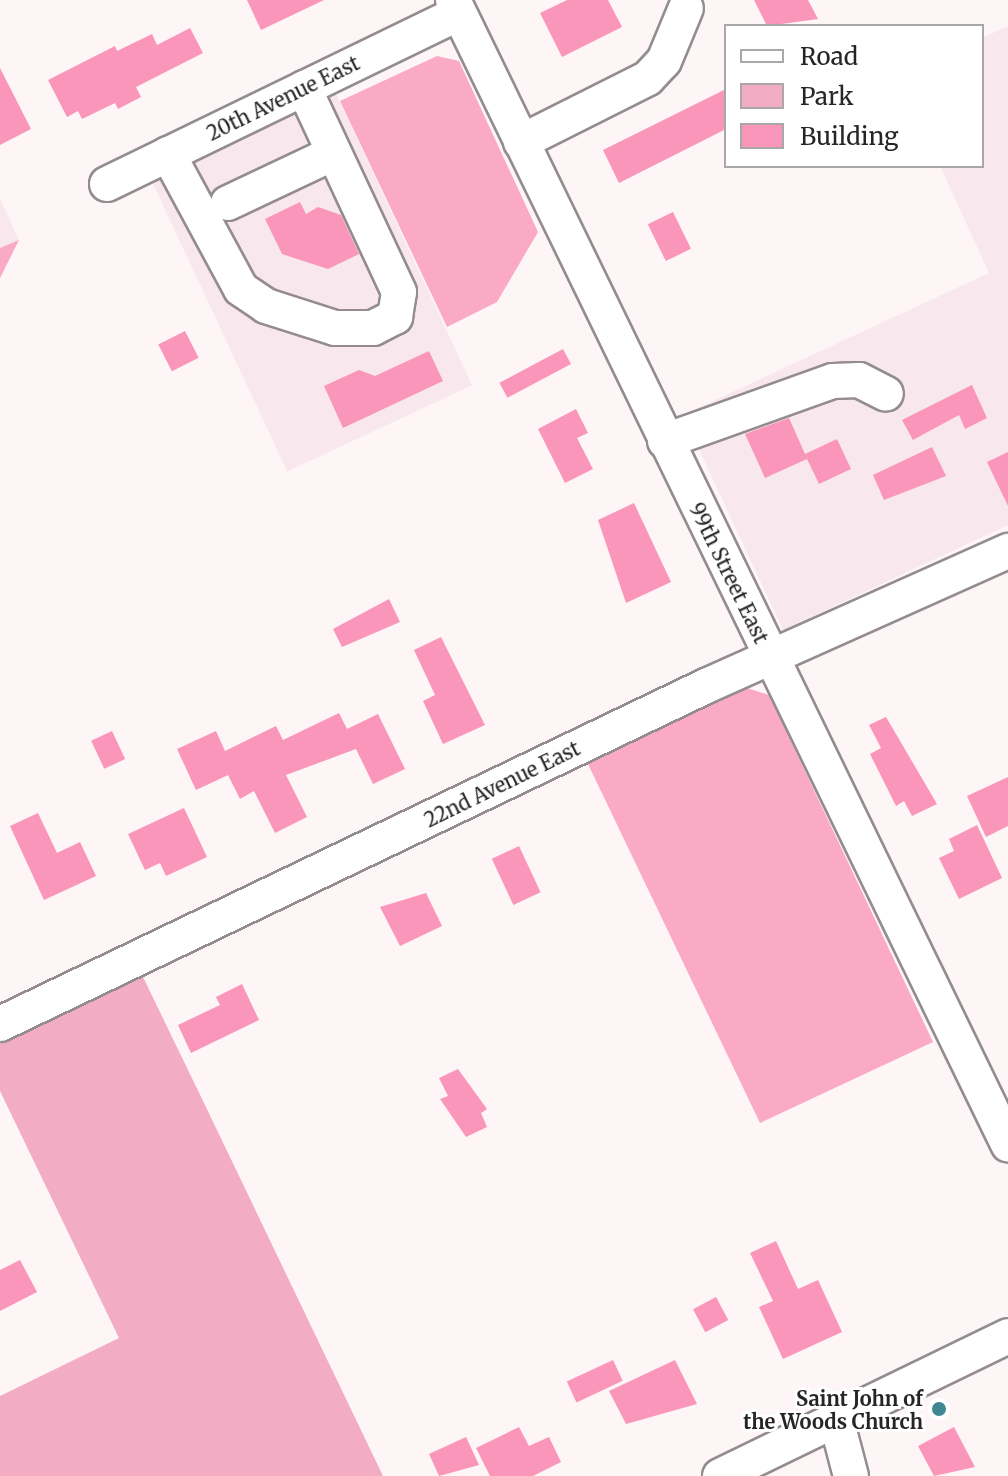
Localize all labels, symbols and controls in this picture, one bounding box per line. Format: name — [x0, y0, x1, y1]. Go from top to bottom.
legend — [724, 24, 984, 168]
text: Road — [800, 41, 858, 72]
street label: 20th Avenue East — [203, 51, 363, 145]
text: Park — [800, 81, 853, 112]
text: Building — [800, 121, 899, 152]
street label: 99th Street East — [685, 499, 773, 647]
street label: 22nd Avenue East — [420, 736, 584, 832]
place label: Saint John of the Woods Church — [743, 1386, 923, 1433]
marker: Saint John of the Woods Church — [930, 1400, 948, 1418]

